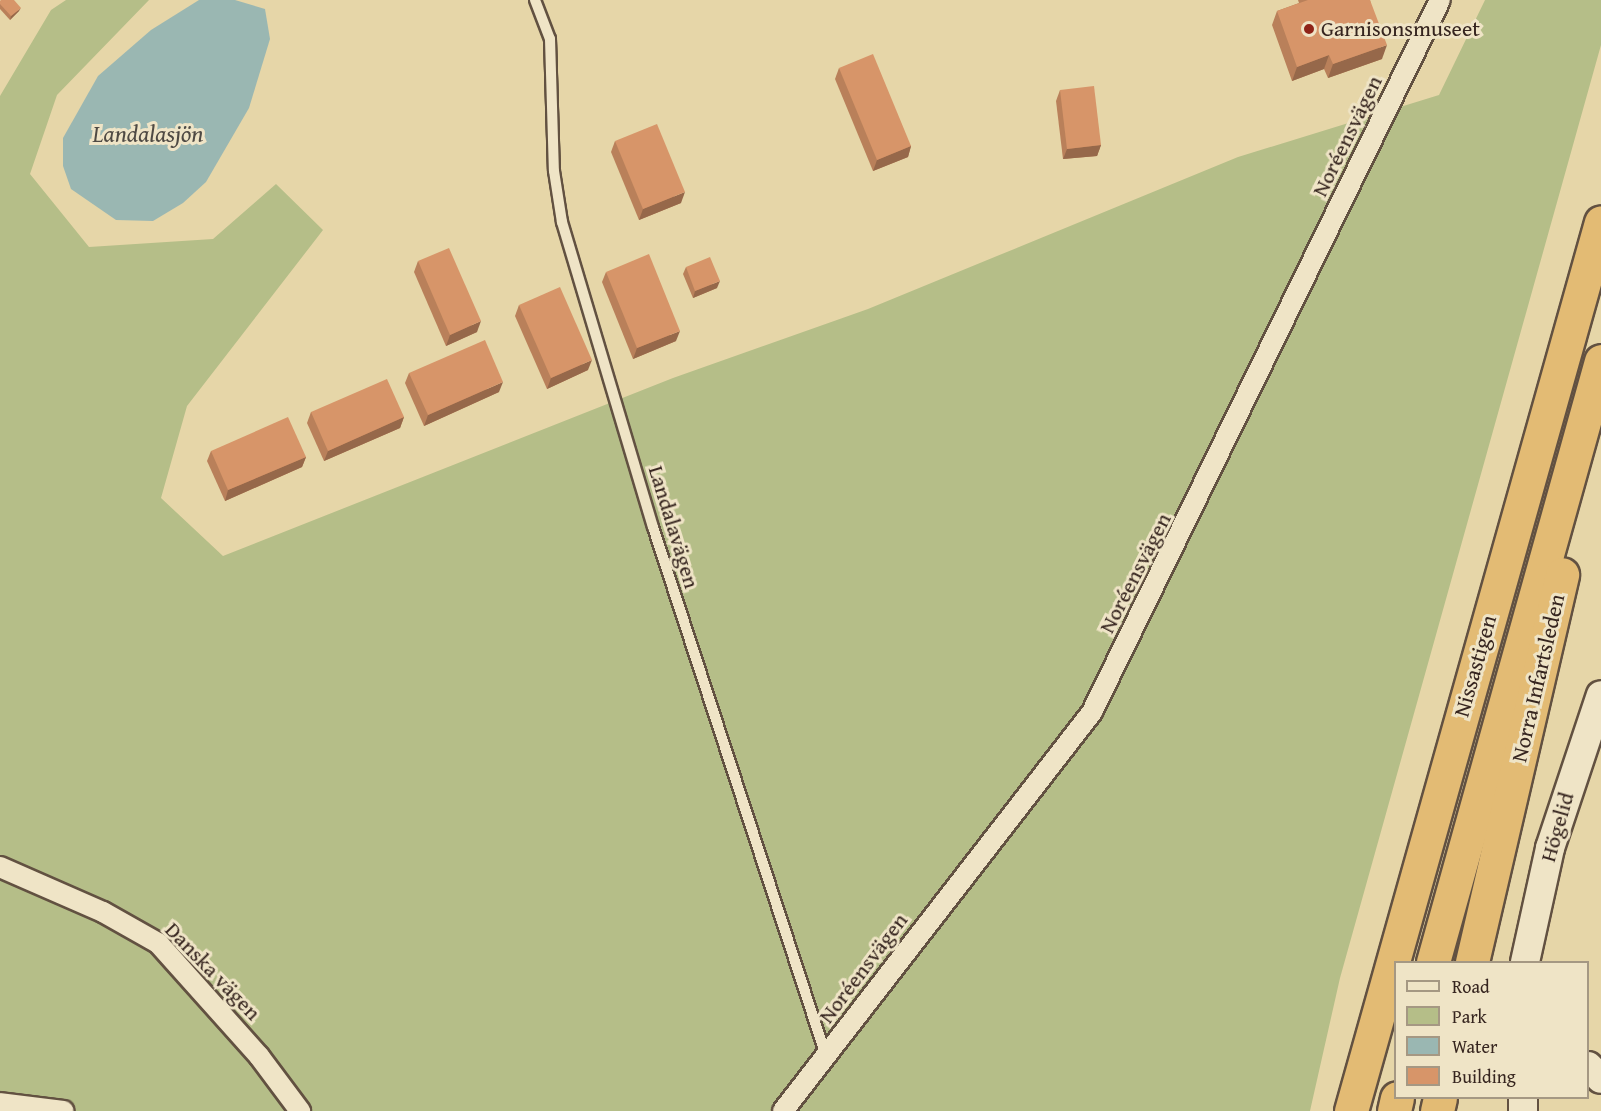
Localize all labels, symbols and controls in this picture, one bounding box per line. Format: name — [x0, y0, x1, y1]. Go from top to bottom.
place label: Garnisonsmuseet — [1321, 16, 1480, 42]
marker: Garnisonsmuseet — [1302, 22, 1316, 36]
street label: Noréensvägen — [1306, 71, 1388, 201]
water label: Landalasjön — [93, 120, 203, 148]
street label: Landalavägen — [643, 462, 705, 592]
street label: Noréensvägen — [1093, 508, 1177, 638]
street label: Norra Infartsleden — [1506, 591, 1570, 765]
street label: Nissastigen — [1448, 612, 1502, 720]
street label: Högelid — [1535, 789, 1579, 865]
street label: Noréensvägen — [813, 908, 913, 1028]
street label: Danska vägen — [160, 916, 266, 1026]
legend — [1394, 961, 1589, 1099]
text: Road — [1452, 973, 1490, 1000]
text: Park — [1452, 1003, 1487, 1030]
text: Water — [1452, 1033, 1497, 1060]
text: Building — [1452, 1063, 1516, 1090]

